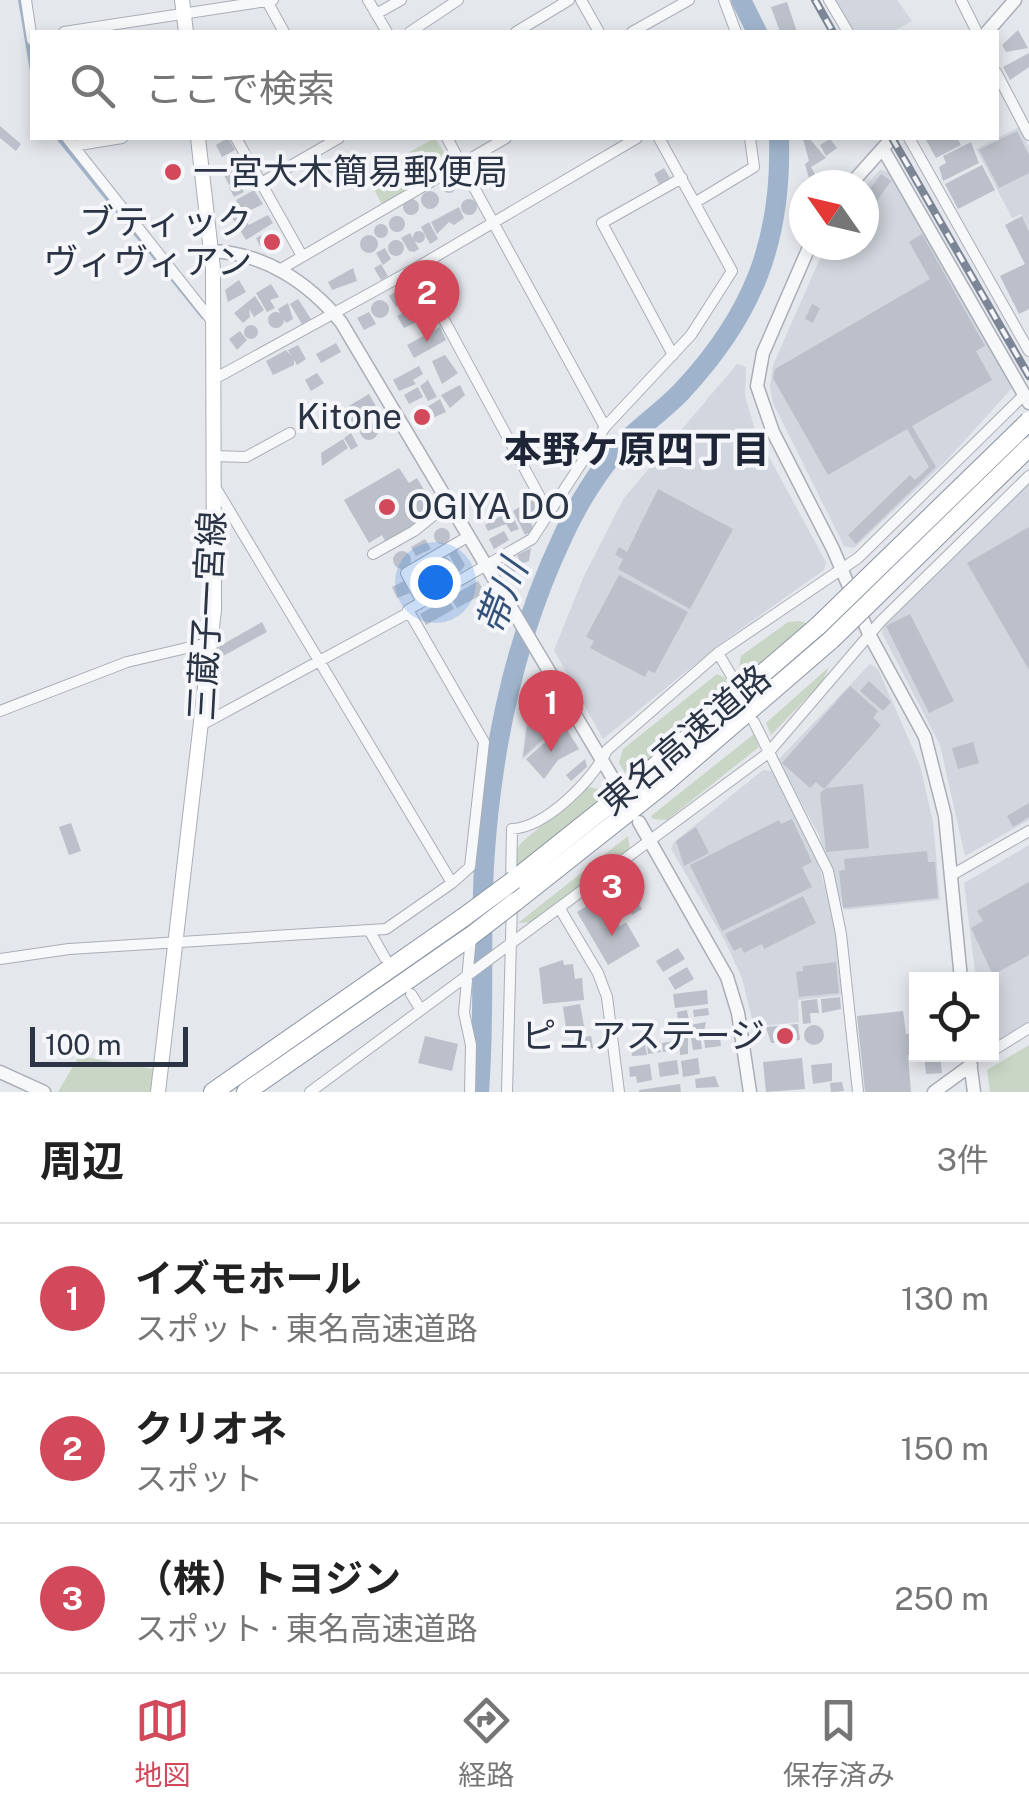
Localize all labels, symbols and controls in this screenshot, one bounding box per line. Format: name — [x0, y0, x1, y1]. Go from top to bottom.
search box — [30, 30, 999, 140]
icon: search — [65, 58, 120, 113]
text: ここで検索 — [145, 66, 335, 111]
place label: 一宮大木簡易郵便局 — [193, 151, 508, 192]
marker: 一宮大木簡易郵便局 — [162, 161, 184, 183]
north arrow — [789, 170, 879, 260]
place label: ブティック ヴィヴィアン — [43, 201, 252, 282]
marker: ブティック ヴィヴィアン — [261, 231, 283, 253]
pin: 2 — [394, 260, 460, 342]
place label: Kitone — [297, 396, 402, 437]
marker: Kitone — [411, 406, 433, 428]
district label: 本野ケ原四丁目 — [504, 427, 770, 472]
place label: OGIYA DO — [407, 486, 570, 527]
marker: OGIYA DO — [376, 496, 398, 518]
street label: 三蔵子一宮線 — [181, 510, 232, 722]
water label: 帯川 — [467, 550, 538, 640]
your location — [410, 557, 461, 608]
street label: 東名高速道路 — [591, 656, 778, 823]
pin: 1 — [518, 670, 584, 752]
pin: 3 — [580, 854, 644, 936]
map controls — [909, 972, 999, 1062]
button: locate — [909, 972, 999, 1062]
place label: ピュアステージ — [521, 1015, 765, 1056]
scale bar — [30, 1022, 188, 1066]
marker: ピュアステージ — [774, 1025, 796, 1047]
text: 100 m — [45, 1028, 122, 1061]
text: 周辺 — [40, 1136, 124, 1185]
text: 3件 — [937, 1141, 989, 1178]
text: イズモホール — [135, 1256, 362, 1301]
text: 1 — [66, 1280, 79, 1317]
text: 130 m — [901, 1280, 989, 1317]
text: スポット · 東名高速道路 — [135, 1310, 478, 1347]
text: クリオネ — [135, 1406, 287, 1451]
text: 2 — [62, 1430, 83, 1467]
text: 150 m — [900, 1430, 989, 1467]
text: スポット — [135, 1460, 263, 1497]
text: （株）トヨジン — [135, 1556, 401, 1601]
text: 3 — [62, 1580, 83, 1617]
text: 250 m — [894, 1580, 989, 1617]
text: スポット · 東名高速道路 — [135, 1610, 478, 1647]
tab: 地図 — [134, 1693, 190, 1793]
tab: 経路 — [458, 1693, 515, 1793]
tab: 保存済み — [783, 1693, 895, 1793]

